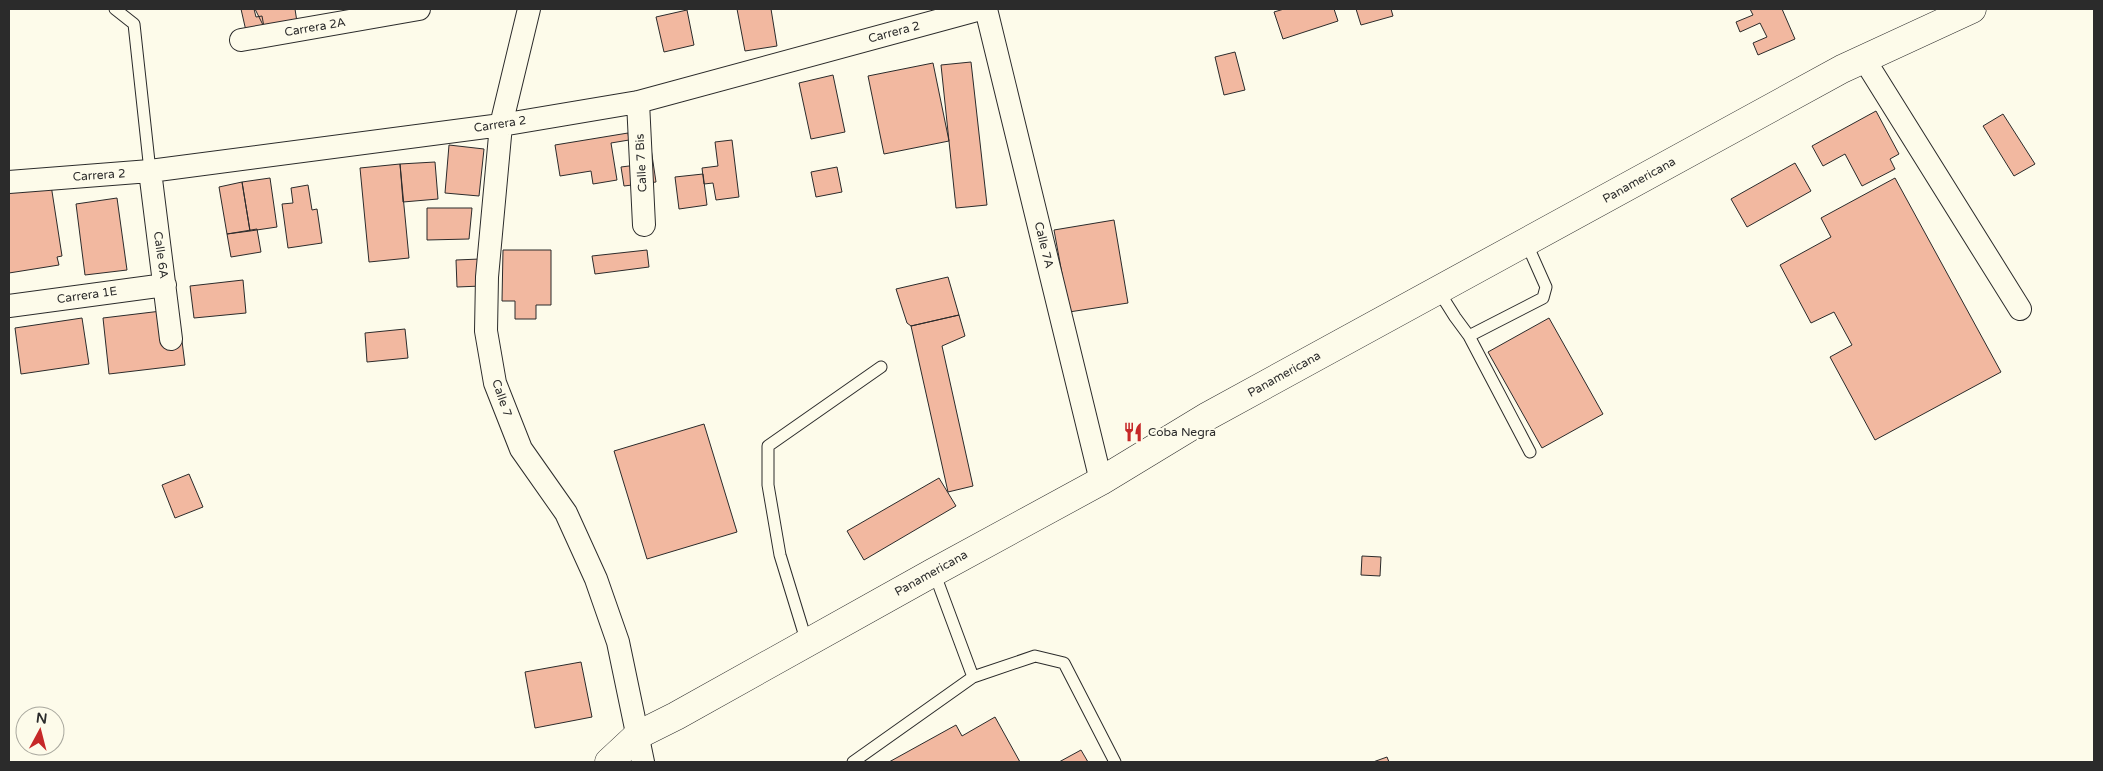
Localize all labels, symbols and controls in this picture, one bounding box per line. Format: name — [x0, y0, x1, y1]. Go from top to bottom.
street label: Carrera 2A — [283, 15, 347, 39]
street label: Carrera 2 — [867, 18, 921, 46]
street label: Carrera 2 — [473, 113, 527, 135]
street label: Calle 7 Bis — [632, 133, 650, 193]
street label: Panamericana — [1600, 154, 1678, 206]
street label: Carrera 2 — [72, 166, 126, 184]
street label: Calle 7A — [1031, 220, 1057, 270]
street label: Calle 6A — [151, 231, 171, 280]
street label: Carrera 1E — [56, 284, 118, 306]
street label: Panamericana — [1245, 348, 1323, 400]
street label: Calle 7 — [489, 378, 515, 418]
restaurant icon: Coba Negra — [1122, 421, 1144, 443]
place label: Coba Negra — [1148, 425, 1216, 439]
street label: Panamericana — [892, 547, 970, 599]
north arrow — [15, 706, 65, 756]
text: N — [35, 709, 48, 728]

